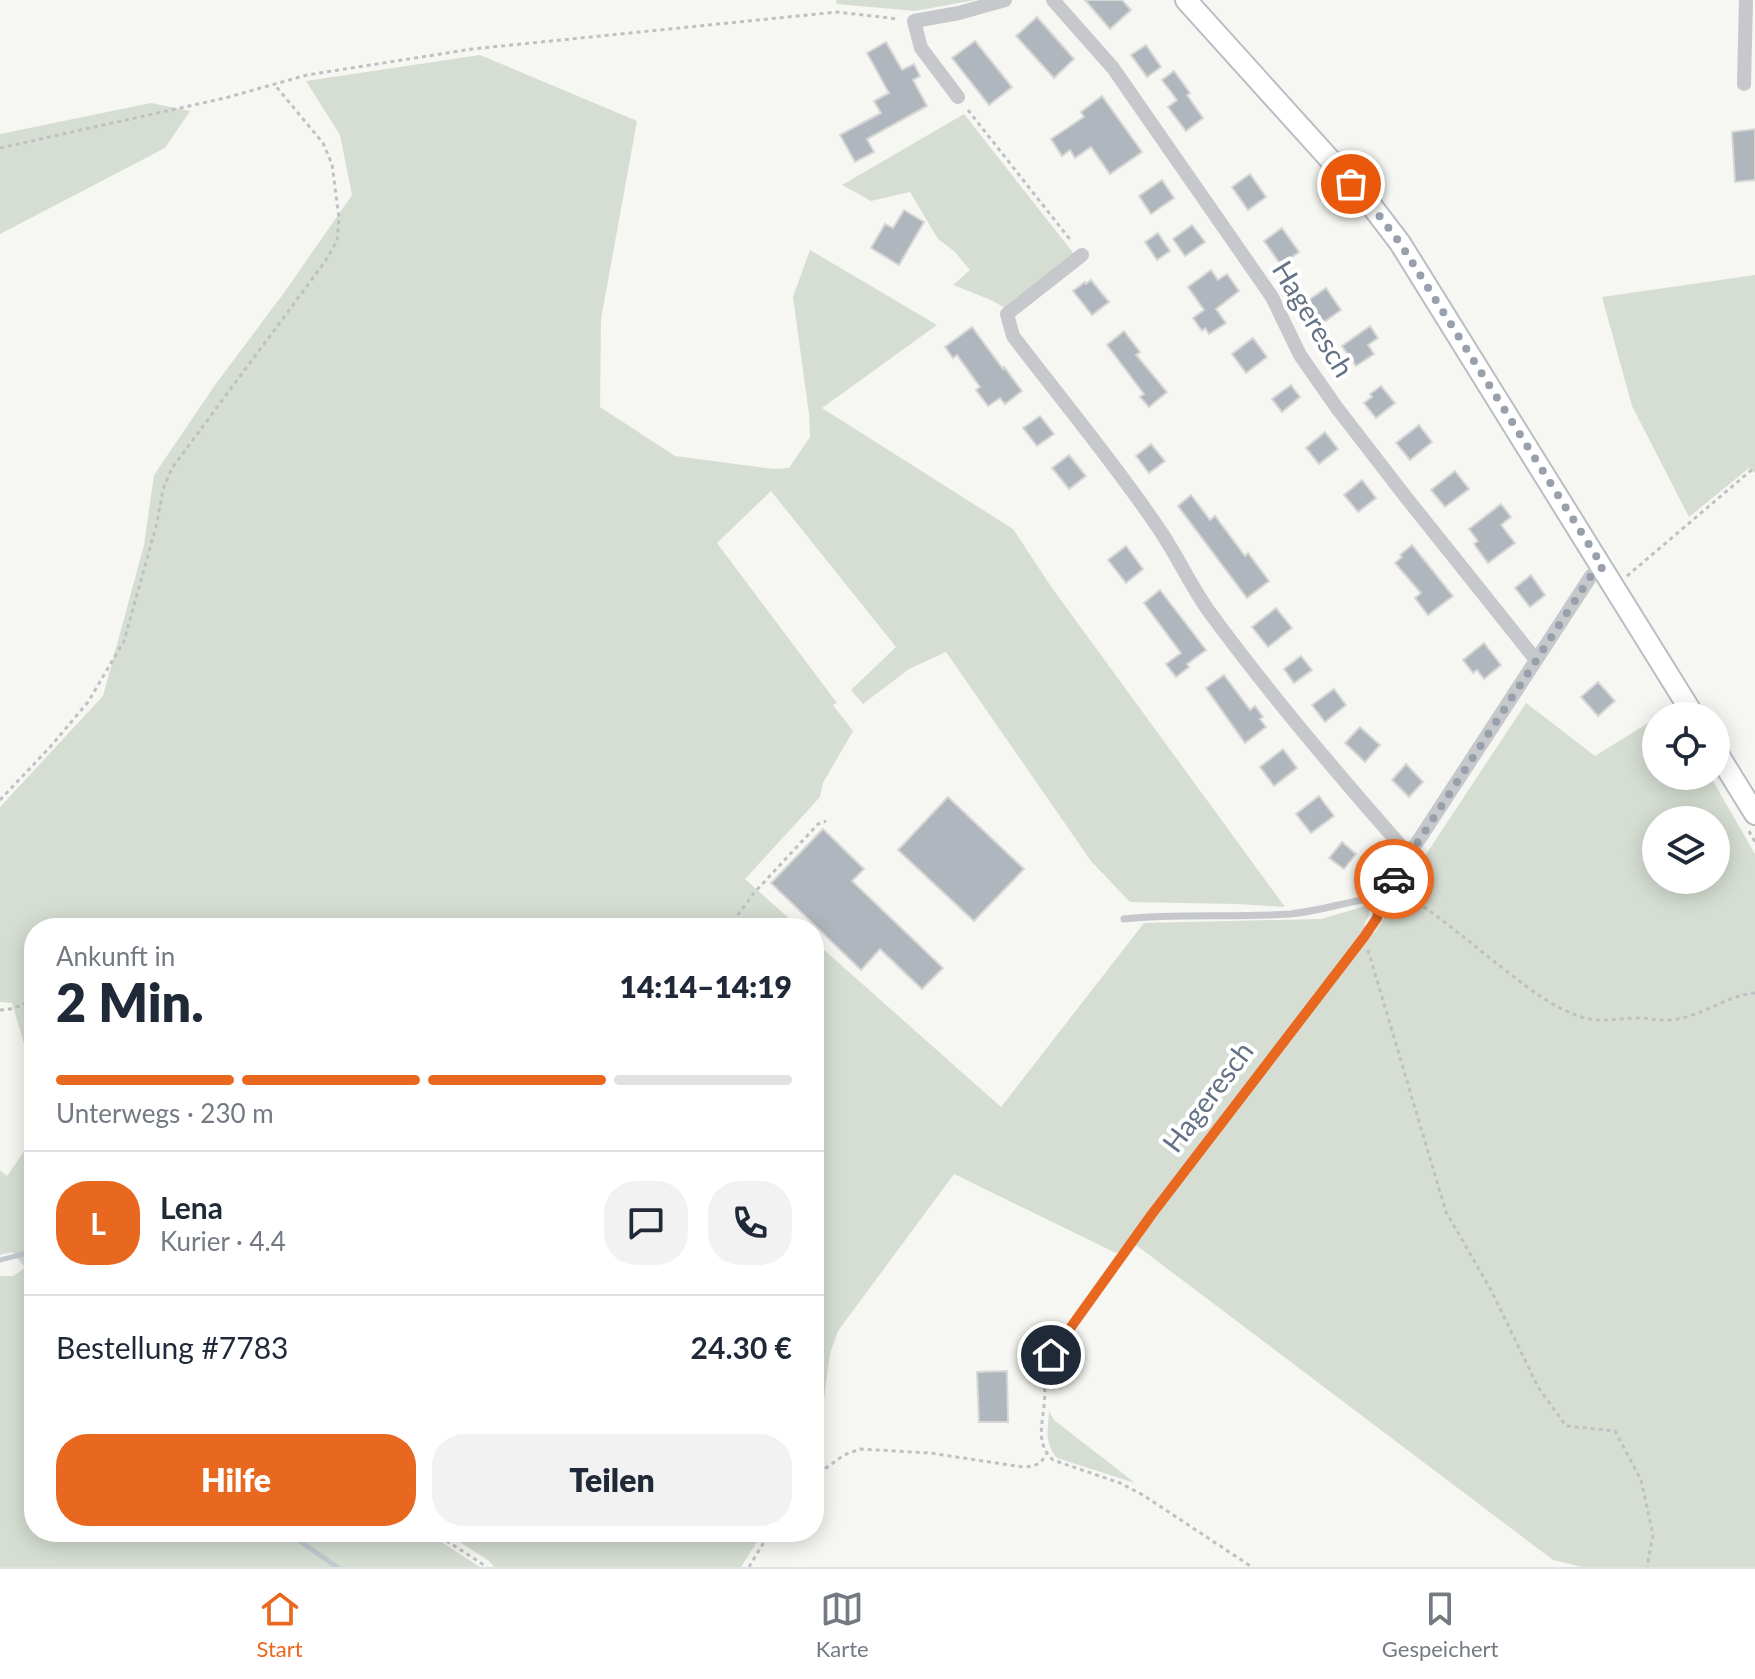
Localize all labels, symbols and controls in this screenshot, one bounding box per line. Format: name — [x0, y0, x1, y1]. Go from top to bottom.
pin — [1317, 150, 1385, 218]
icon: bag — [1329, 162, 1373, 206]
street label: Hageresch — [1266, 254, 1362, 383]
map controls — [1642, 702, 1730, 894]
button: locate — [1642, 702, 1730, 790]
button: layers — [1642, 806, 1730, 894]
courier — [1354, 839, 1434, 919]
icon: car — [1372, 857, 1416, 901]
text: Ankunft in — [56, 940, 175, 972]
text: 14:14–14:19 — [619, 968, 792, 1004]
text: 2 Min. — [56, 971, 204, 1033]
street label: Hageresch — [1155, 1034, 1260, 1158]
text: Unterwegs · 230 m — [56, 1097, 274, 1129]
button: chat — [604, 1181, 688, 1265]
button: phone — [708, 1181, 792, 1265]
text: Lena — [160, 1189, 223, 1225]
text: L — [90, 1205, 106, 1241]
text: Kurier · 4.4 — [160, 1225, 286, 1257]
pin — [1017, 1321, 1085, 1389]
text: Bestellung #7783 — [56, 1329, 288, 1365]
text: 24.30 € — [691, 1329, 792, 1365]
icon: home — [1029, 1333, 1073, 1377]
button: Hilfe — [56, 1434, 416, 1526]
button: Teilen — [432, 1434, 792, 1526]
tab: Start — [257, 1587, 303, 1662]
tab: Karte — [816, 1587, 869, 1662]
tab: Gespeichert — [1382, 1587, 1498, 1662]

